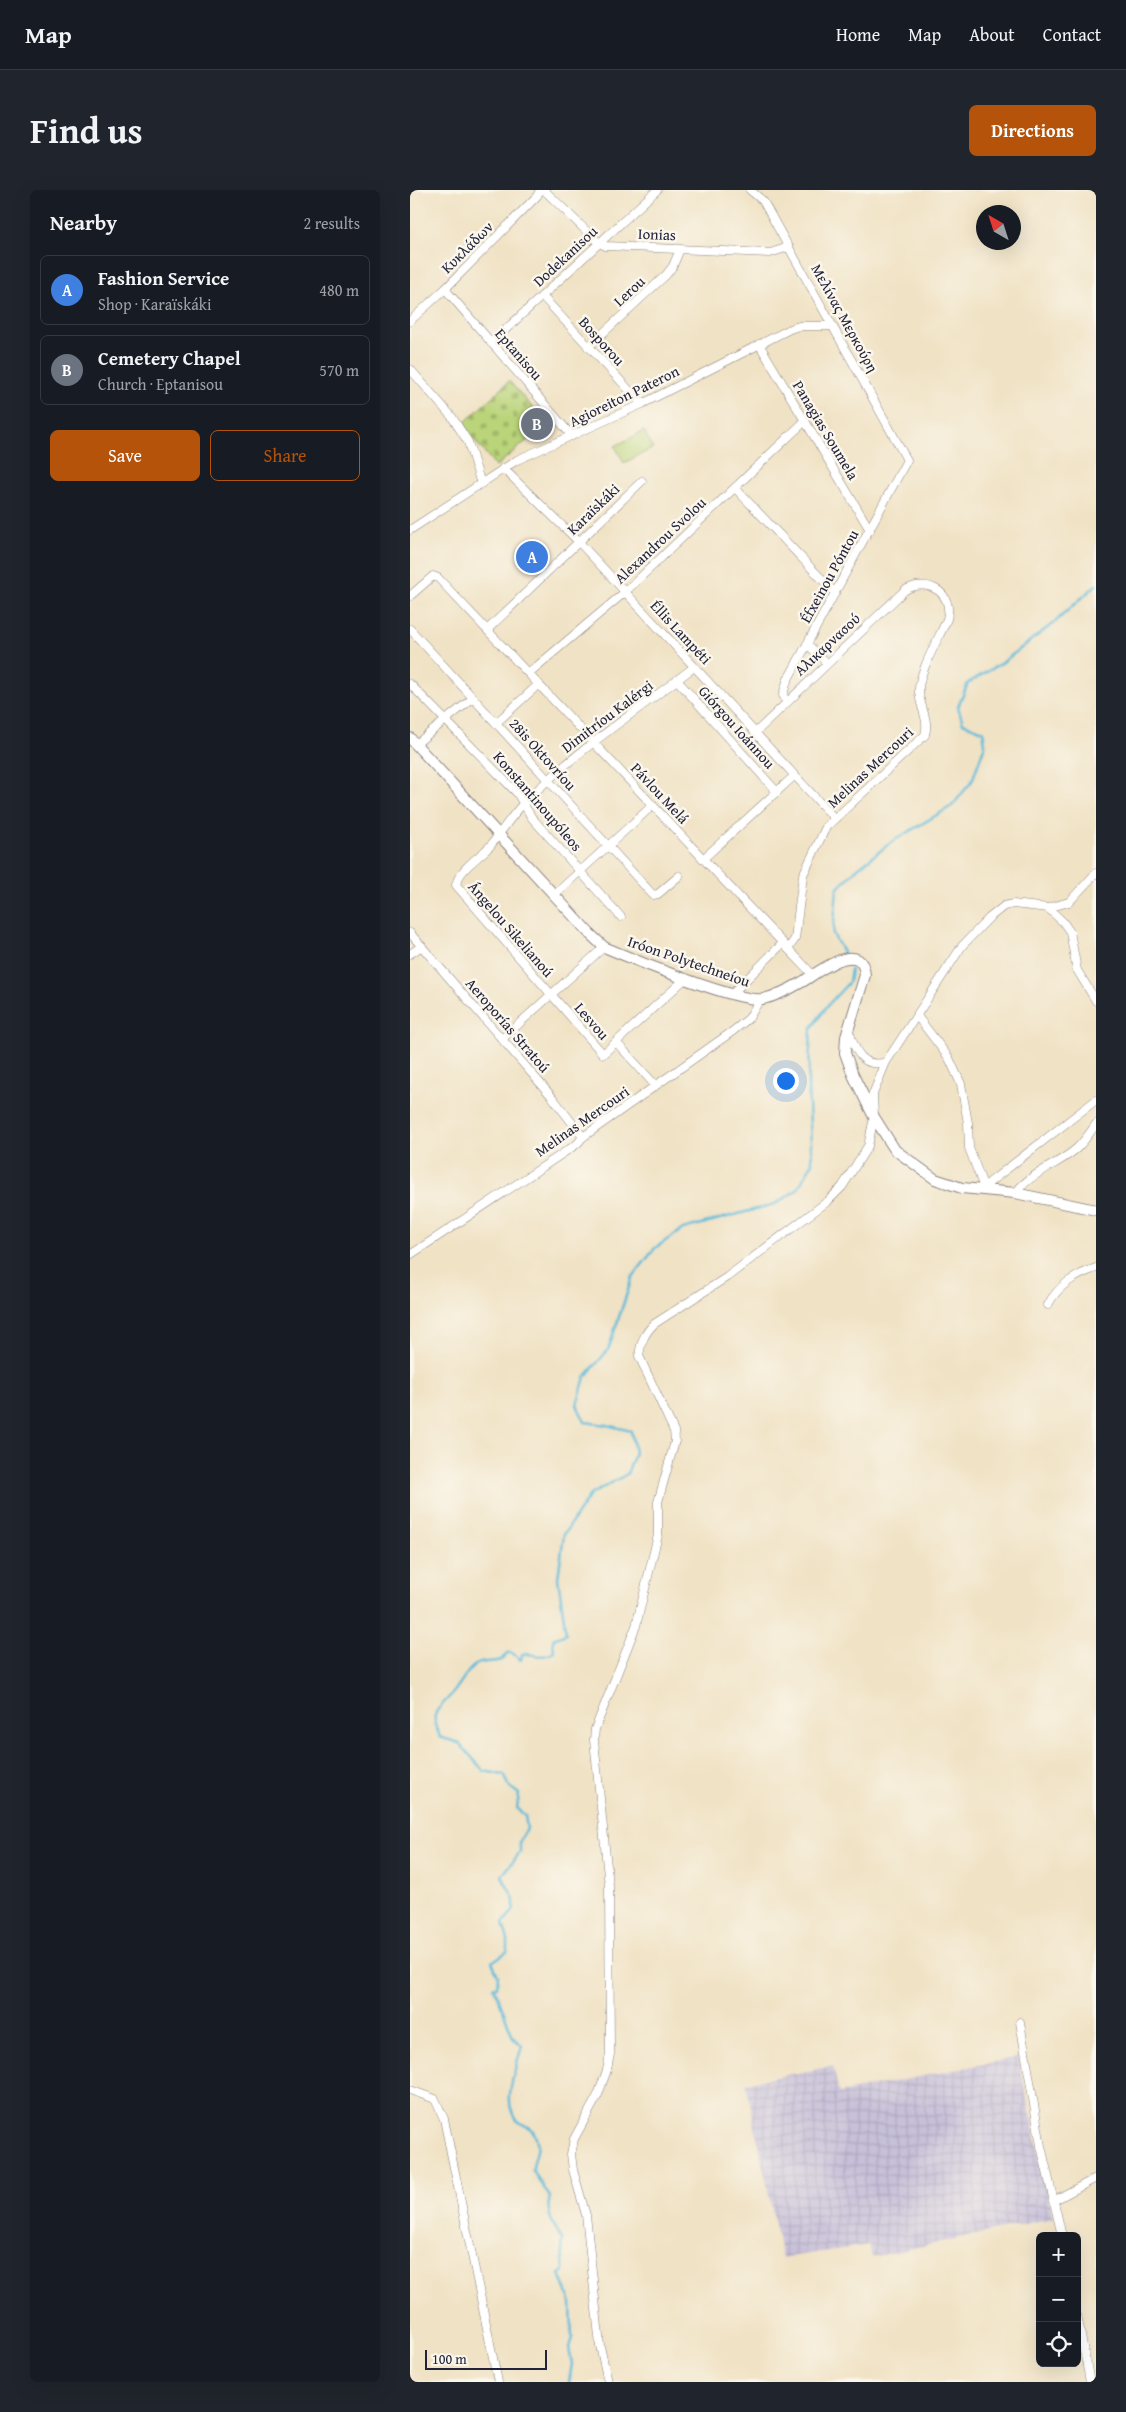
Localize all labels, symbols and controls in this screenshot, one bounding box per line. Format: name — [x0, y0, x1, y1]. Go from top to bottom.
text: Map — [25, 17, 72, 52]
text: Home — [836, 21, 880, 48]
text: Map — [908, 21, 941, 48]
text: About — [969, 21, 1015, 48]
text: Contact — [1043, 21, 1101, 48]
text: Find us — [30, 105, 143, 156]
button: Directions — [969, 105, 1096, 156]
north arrow — [976, 205, 1021, 250]
text: Nearby — [50, 207, 117, 238]
text: 2 results — [303, 211, 360, 235]
street label: Κυκλάδων — [436, 216, 498, 278]
street label: Dodekanisou — [528, 220, 602, 291]
street label: Ionias — [638, 223, 676, 245]
street label: Μελίνας Μερκούρη — [806, 260, 884, 376]
text: Fashion Service — [98, 264, 229, 292]
street label: Lerou — [609, 270, 650, 311]
text: A — [62, 278, 72, 302]
text: 480 m — [319, 278, 359, 302]
text: Shop · Karaïskáki — [98, 292, 211, 316]
street label: Bosporou — [574, 312, 630, 371]
street label: Eptanisou — [491, 324, 548, 385]
text: Cemetery Chapel — [98, 344, 241, 372]
text: B — [62, 358, 72, 382]
text: 570 m — [319, 358, 359, 382]
street label: Agioreiton Pateron — [566, 360, 683, 432]
text: Church · Eptanisou — [98, 372, 223, 396]
street label: Panagias Soumela — [788, 376, 864, 484]
pin: B — [521, 405, 553, 443]
button: Save — [50, 430, 200, 481]
button: Share — [210, 430, 360, 481]
street label: Karaïskáki — [562, 479, 624, 539]
street label: Alexandrou Svolou — [610, 491, 711, 588]
street label: Éfxeinou Póntou — [795, 525, 864, 626]
pin: A — [516, 538, 548, 576]
street label: Éllis Lampéti — [646, 595, 716, 669]
street label: Αλικαρνασού — [789, 608, 865, 680]
street label: Dimitríou Kalérgi — [557, 675, 657, 757]
street label: Giórgou Ioánnou — [694, 681, 781, 774]
street label: 28is Oktovríou — [505, 713, 582, 795]
street label: Melinas Mercouri — [822, 722, 918, 812]
street label: Konstantinoupóleos — [489, 747, 587, 855]
street label: Pávlou Melá — [626, 758, 694, 828]
street label: Ángelou Sikelianoú — [463, 876, 559, 982]
street label: Iróon Polytechneíou — [625, 930, 754, 992]
street label: Aeroporías Stratoú — [461, 973, 556, 1077]
street label: Lesvou — [570, 998, 615, 1045]
your location — [773, 1068, 799, 1094]
street label: Melinas Mercouri — [531, 1081, 633, 1161]
map controls — [1036, 2232, 1081, 2367]
button: + — [1036, 2232, 1081, 2277]
button: − — [1036, 2277, 1081, 2322]
button: locate — [1036, 2322, 1081, 2367]
scale bar — [425, 2347, 548, 2370]
text: 100 m — [432, 2349, 467, 2369]

